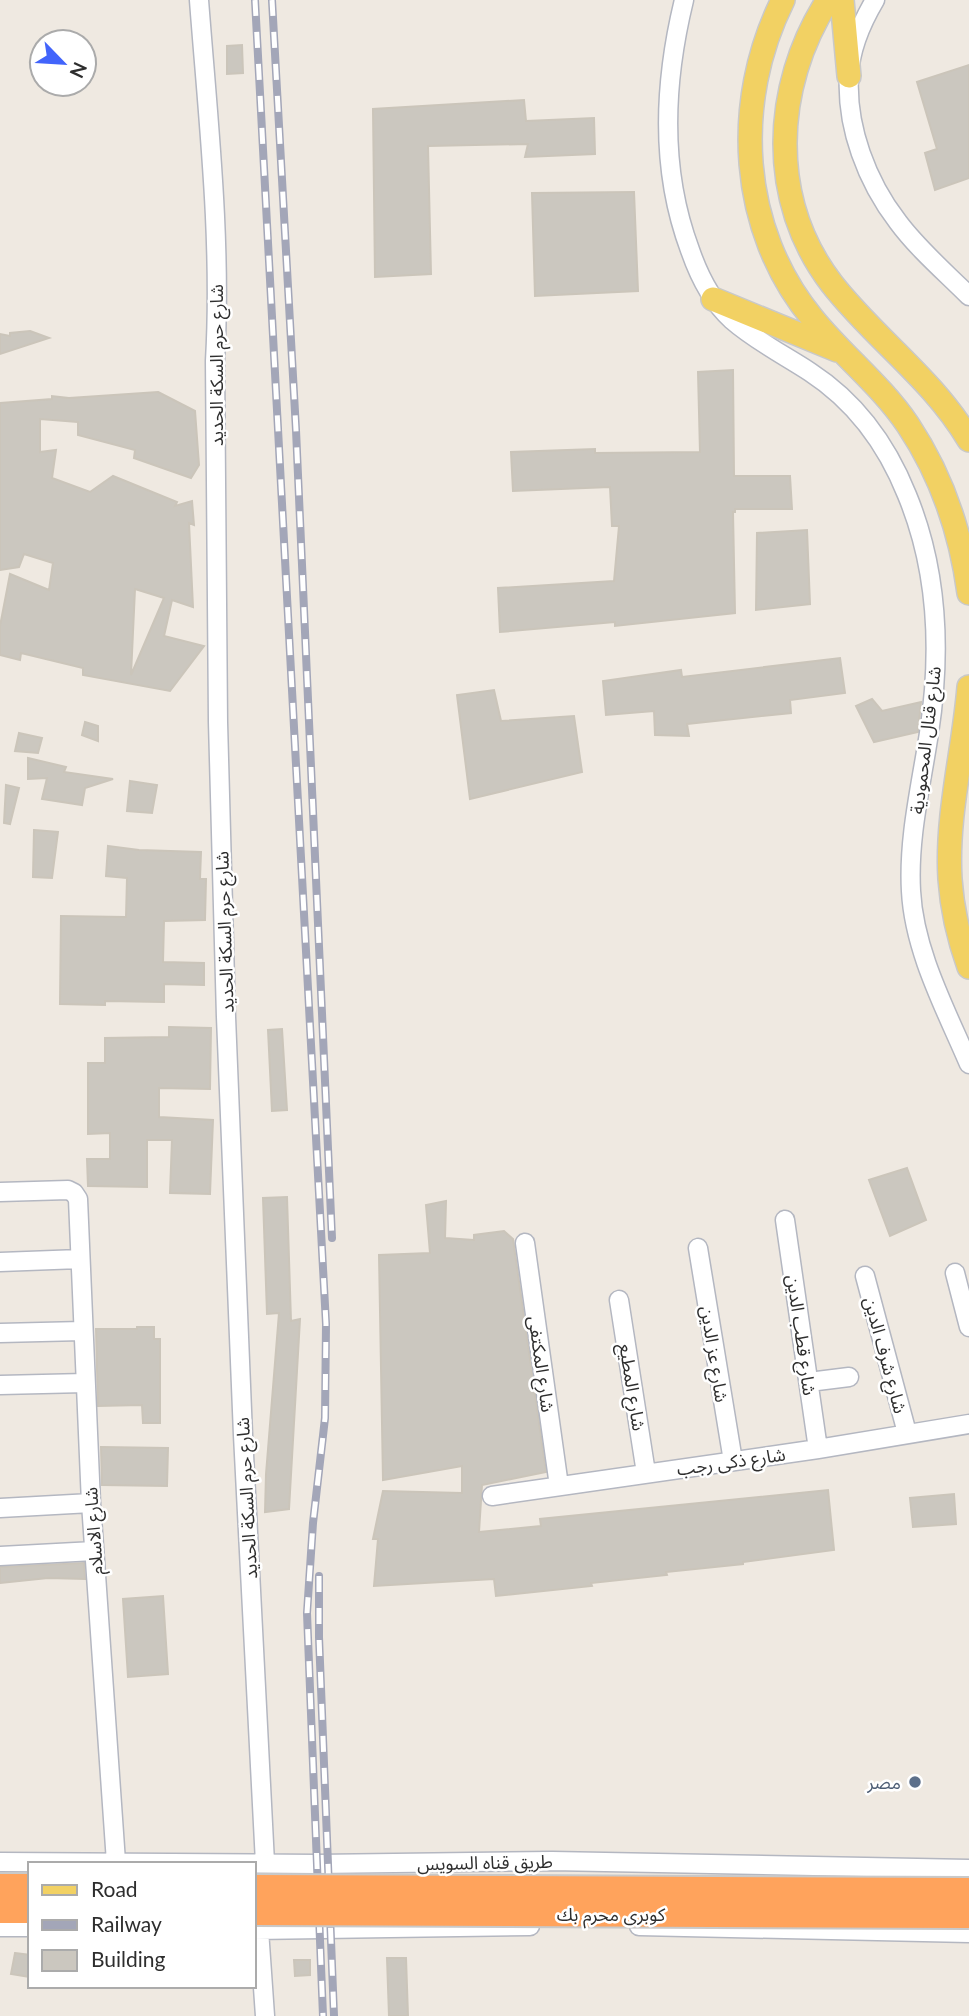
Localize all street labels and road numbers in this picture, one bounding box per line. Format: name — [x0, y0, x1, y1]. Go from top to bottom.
street label: شارع حرم السكة الحديد — [205, 284, 231, 446]
street label: شارع قنال المحمودية — [905, 665, 949, 816]
street label: شارع حرم السكة الحديد — [210, 851, 242, 1013]
street label: شارع قطب الدين — [779, 1273, 821, 1397]
street label: شارع شرف الدين — [856, 1294, 912, 1417]
street label: شارع عز الدين — [693, 1304, 733, 1405]
street label: شارع المكتفى — [520, 1314, 560, 1414]
street label: شارع المطيع — [611, 1342, 651, 1433]
street label: شارع حرم السكة الحديد — [231, 1416, 265, 1579]
street label: شارع ذكى رجب — [675, 1442, 787, 1483]
street label: شارع الاسلام — [79, 1486, 111, 1576]
street label: طريق قناه السويس — [417, 1850, 553, 1875]
street label: كوبرى محرم بك — [557, 1903, 666, 1929]

